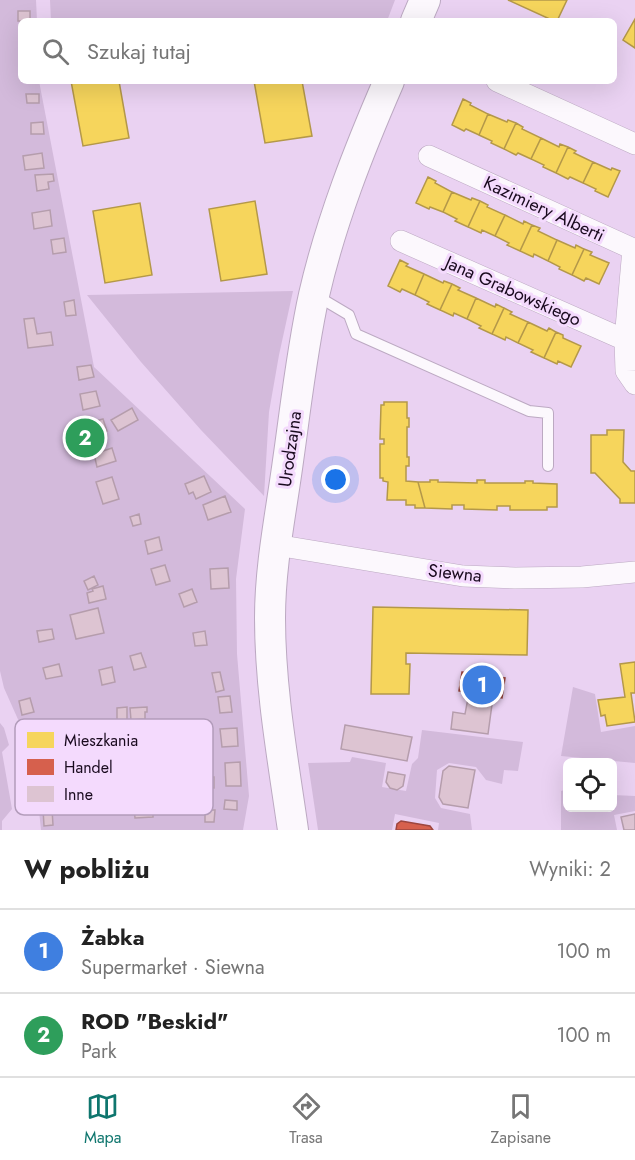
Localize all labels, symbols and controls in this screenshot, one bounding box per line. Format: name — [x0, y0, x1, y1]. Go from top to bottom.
search box — [18, 18, 617, 84]
icon: search — [39, 35, 72, 68]
text: Szukaj tutaj — [87, 35, 191, 67]
street label: Kazimiery Alberti — [479, 170, 609, 248]
street label: Jana Grabowskiego — [439, 249, 585, 333]
street label: Urodzajna — [272, 409, 308, 489]
pin: 2 — [66, 416, 104, 460]
your location — [321, 465, 350, 494]
street label: Siewna — [427, 557, 483, 589]
pin: 1 — [462, 662, 502, 708]
legend — [15, 719, 213, 815]
text: Mieszkania — [64, 729, 138, 752]
text: Handel — [64, 756, 113, 779]
map controls — [563, 758, 617, 812]
button: locate — [563, 758, 617, 812]
text: Inne — [64, 783, 93, 806]
text: W pobliżu — [24, 850, 150, 888]
text: Wyniki: 2 — [529, 855, 611, 884]
text: Żabka — [81, 921, 145, 953]
text: 1 — [38, 937, 49, 966]
text: 100 m — [556, 937, 611, 966]
text: Supermarket · Siewna — [81, 953, 265, 982]
text: ROD "Beskid" — [81, 1005, 228, 1037]
text: 2 — [37, 1021, 50, 1050]
text: 100 m — [556, 1021, 611, 1050]
text: Park — [81, 1037, 117, 1066]
tab: Mapa — [84, 1090, 121, 1149]
tab: Trasa — [289, 1090, 323, 1149]
tab: Zapisane — [491, 1090, 551, 1149]

